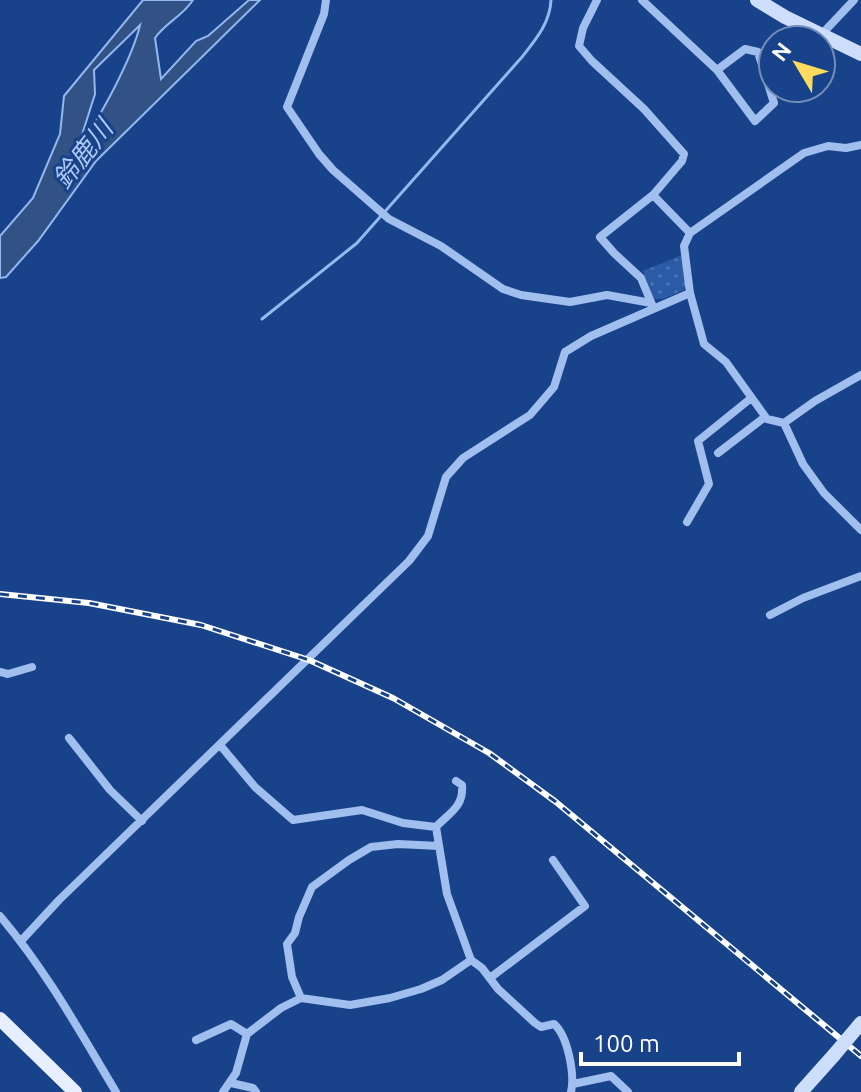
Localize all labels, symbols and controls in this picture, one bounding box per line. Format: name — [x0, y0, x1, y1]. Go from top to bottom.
north arrow — [757, 24, 837, 104]
text: N — [766, 37, 796, 66]
water label: 鈴鹿川 — [47, 112, 120, 193]
scale bar — [581, 1016, 739, 1066]
text: 100 m — [593, 1030, 660, 1057]

